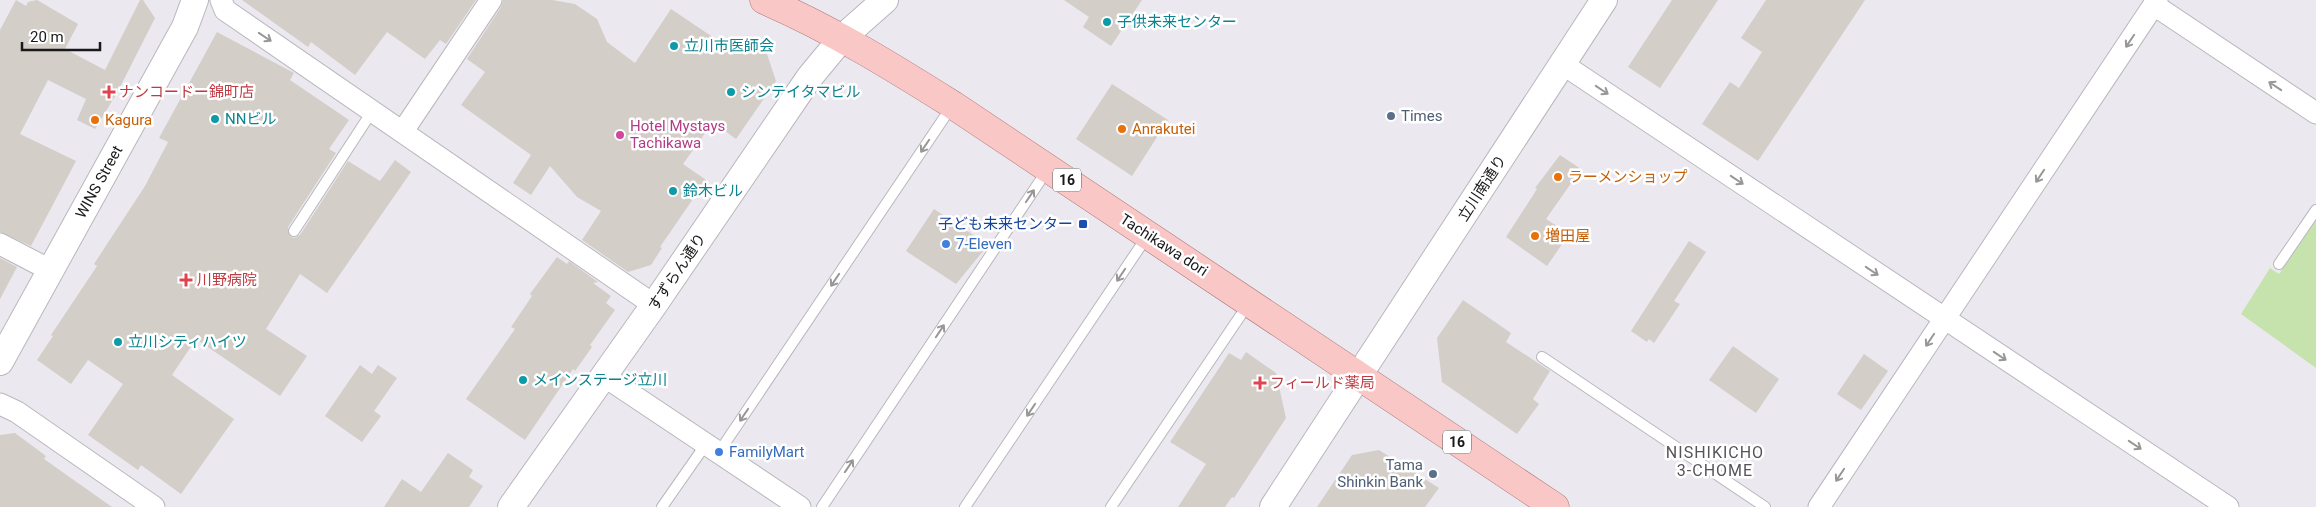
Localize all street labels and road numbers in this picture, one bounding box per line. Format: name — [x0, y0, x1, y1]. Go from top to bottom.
street label: WINS Street — [72, 142, 126, 221]
street label: 立川南通り — [1454, 152, 1510, 224]
road number: 16 — [1053, 168, 1081, 192]
street label: Tachikawa dori — [1117, 210, 1211, 280]
street label: すずらん通り — [644, 230, 710, 314]
road number: 16 — [1443, 431, 1471, 454]

